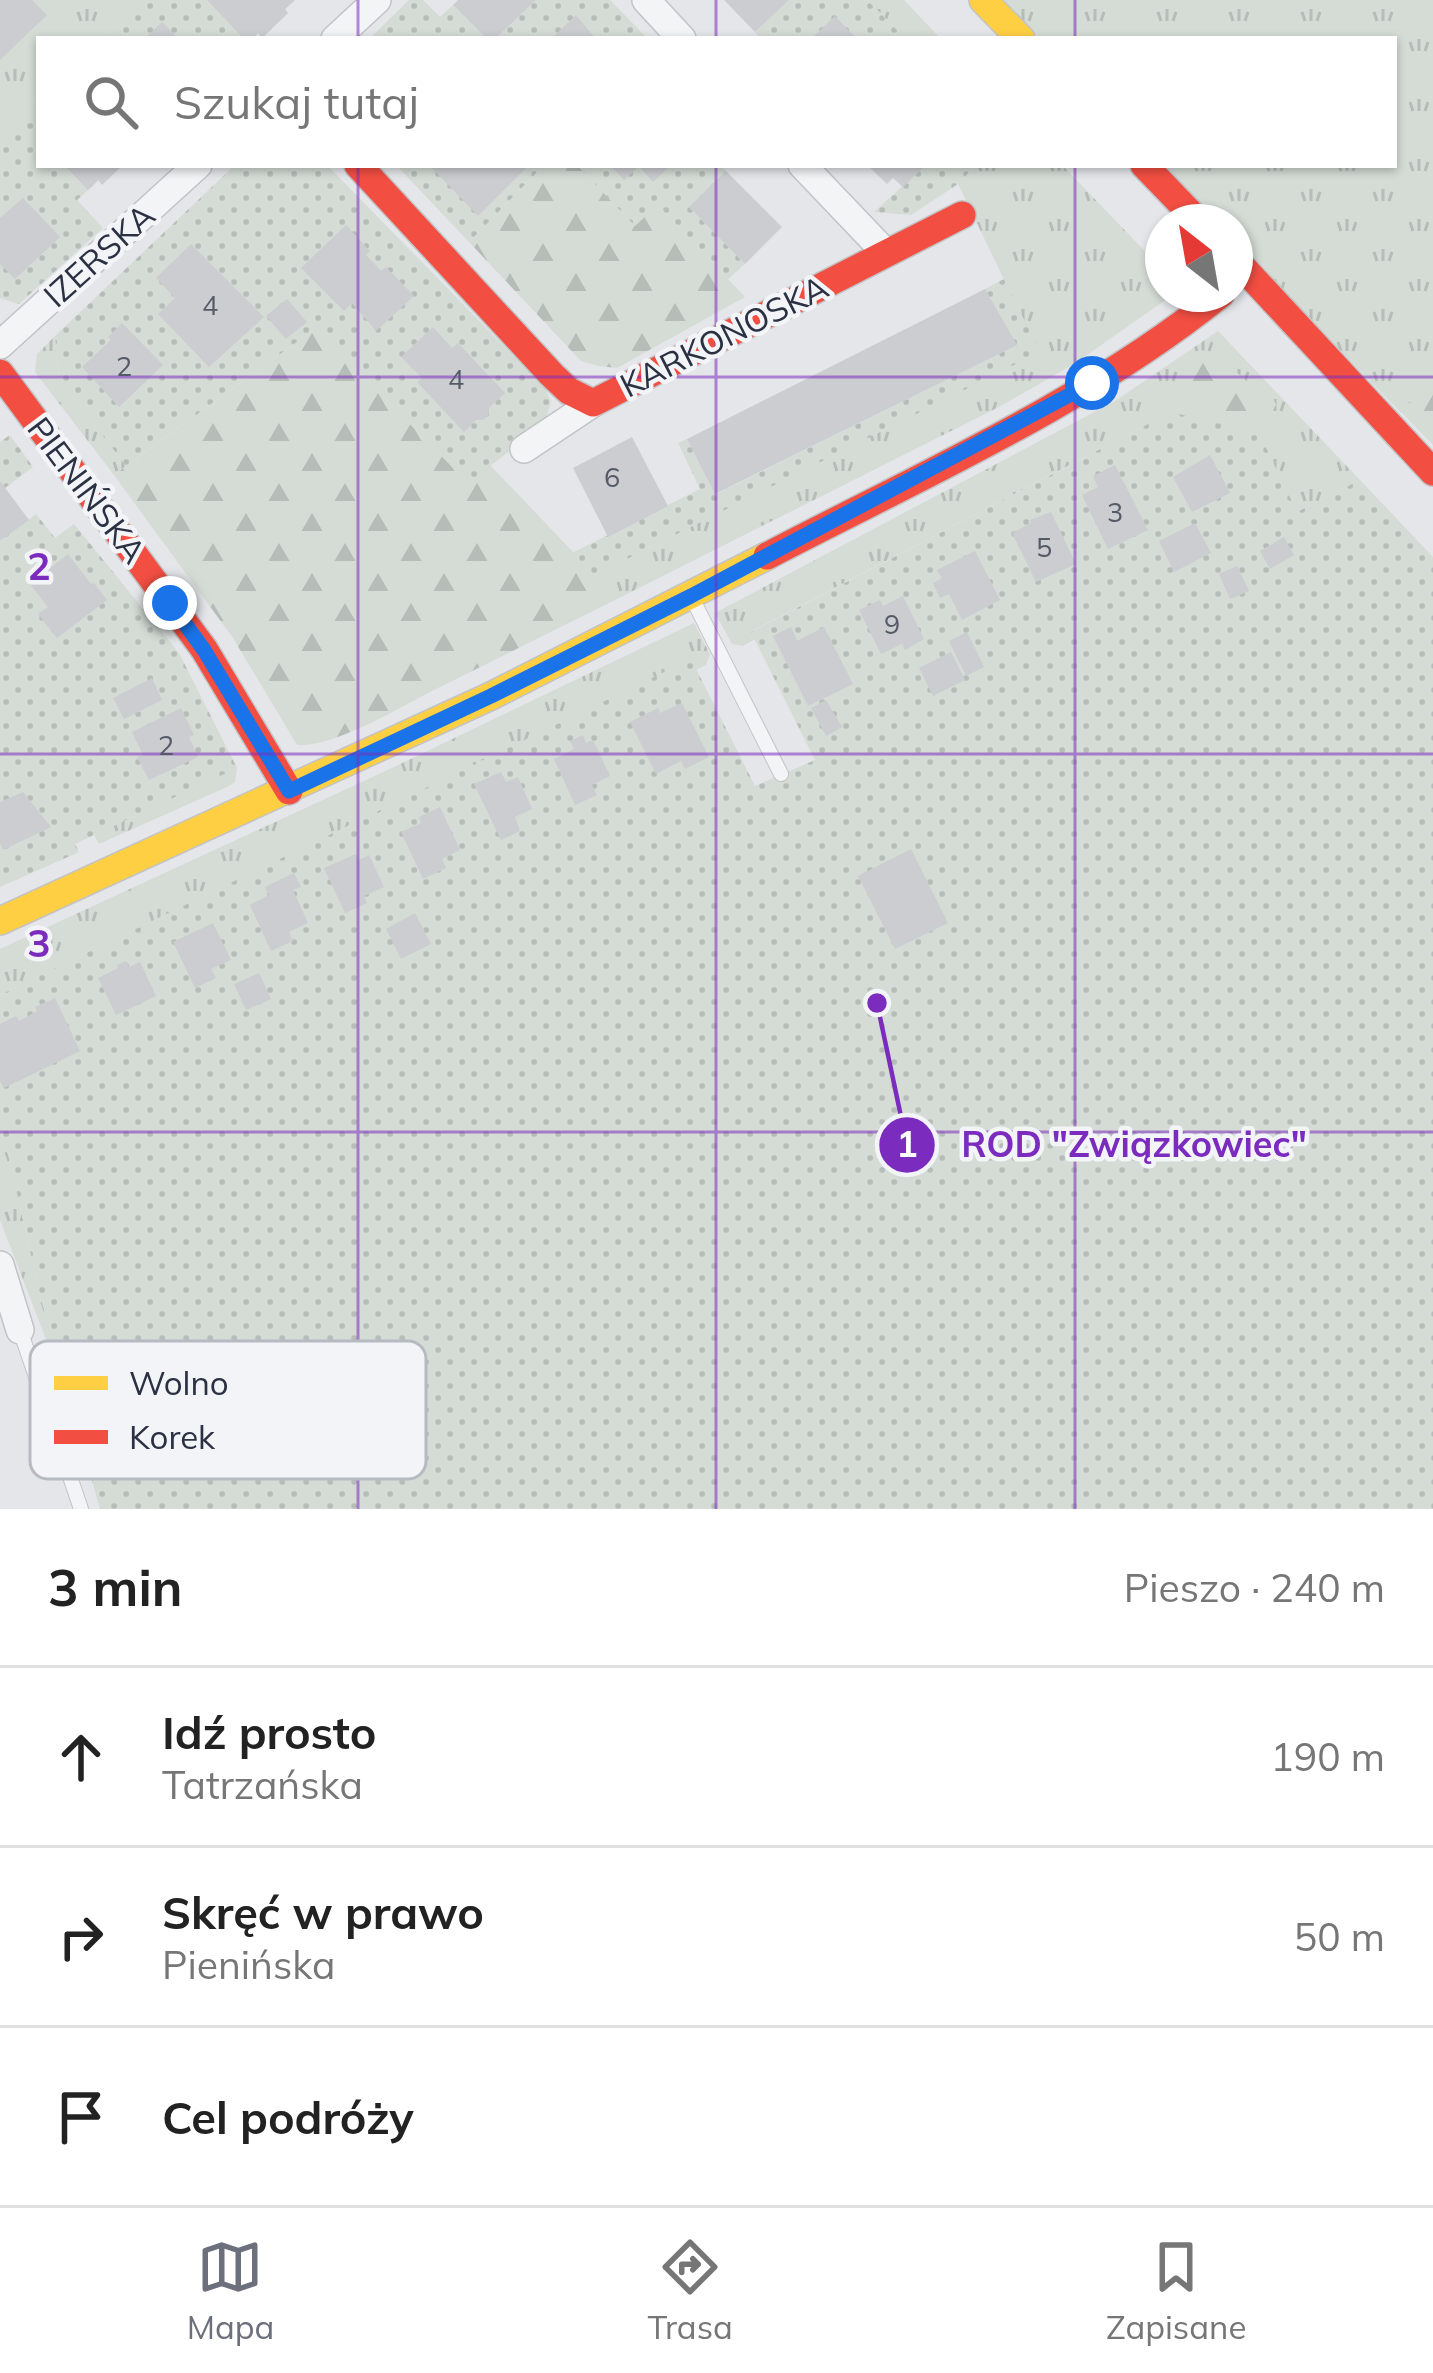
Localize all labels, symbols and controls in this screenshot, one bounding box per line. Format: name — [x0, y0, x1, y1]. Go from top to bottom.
search box — [36, 36, 1397, 168]
icon: search — [78, 69, 144, 135]
text: Szukaj tutaj — [174, 74, 419, 130]
street label: IZERSKA — [35, 194, 163, 315]
north arrow — [1145, 204, 1253, 312]
street label: KARKONOSKA — [613, 266, 834, 405]
house number: 4 — [202, 288, 218, 322]
house number: 2 — [116, 349, 132, 383]
route start — [1065, 356, 1119, 410]
house number: 4 — [448, 362, 464, 396]
street label: PIENIŃSKA — [19, 409, 156, 571]
house number: 6 — [604, 460, 620, 494]
house number: 3 — [1107, 495, 1123, 529]
house number: 5 — [1036, 530, 1052, 564]
text: 2 — [27, 541, 51, 590]
route end — [143, 576, 197, 630]
house number: 9 — [884, 607, 900, 641]
house number: 2 — [158, 728, 174, 762]
text: 3 — [27, 918, 51, 967]
callout: ROD "Związkowiec" — [877, 1109, 1331, 1181]
text: 1 — [896, 1121, 918, 1166]
text: ROD "Związkowiec" — [961, 1121, 1307, 1166]
legend — [30, 1341, 426, 1479]
text: Wolno — [129, 1362, 229, 1403]
text: Korek — [129, 1416, 216, 1457]
text: 3 min — [48, 1555, 183, 1619]
text: Pieszo · 240 m — [1124, 1563, 1385, 1612]
text: Idź prosto — [162, 1704, 376, 1760]
icon: ahead — [48, 1724, 114, 1790]
text: 190 m — [1270, 1732, 1385, 1781]
text: Tatrzańska — [162, 1760, 363, 1809]
text: Skręć w prawo — [162, 1884, 484, 1940]
icon: right — [48, 1904, 114, 1970]
text: 50 m — [1294, 1912, 1385, 1961]
text: Pienińska — [162, 1940, 336, 1989]
icon: arrive — [48, 2084, 114, 2150]
text: Cel podróży — [162, 2089, 414, 2145]
tab: Mapa — [187, 2234, 274, 2347]
tab: Trasa — [648, 2234, 733, 2347]
tab: Zapisane — [1106, 2234, 1246, 2347]

